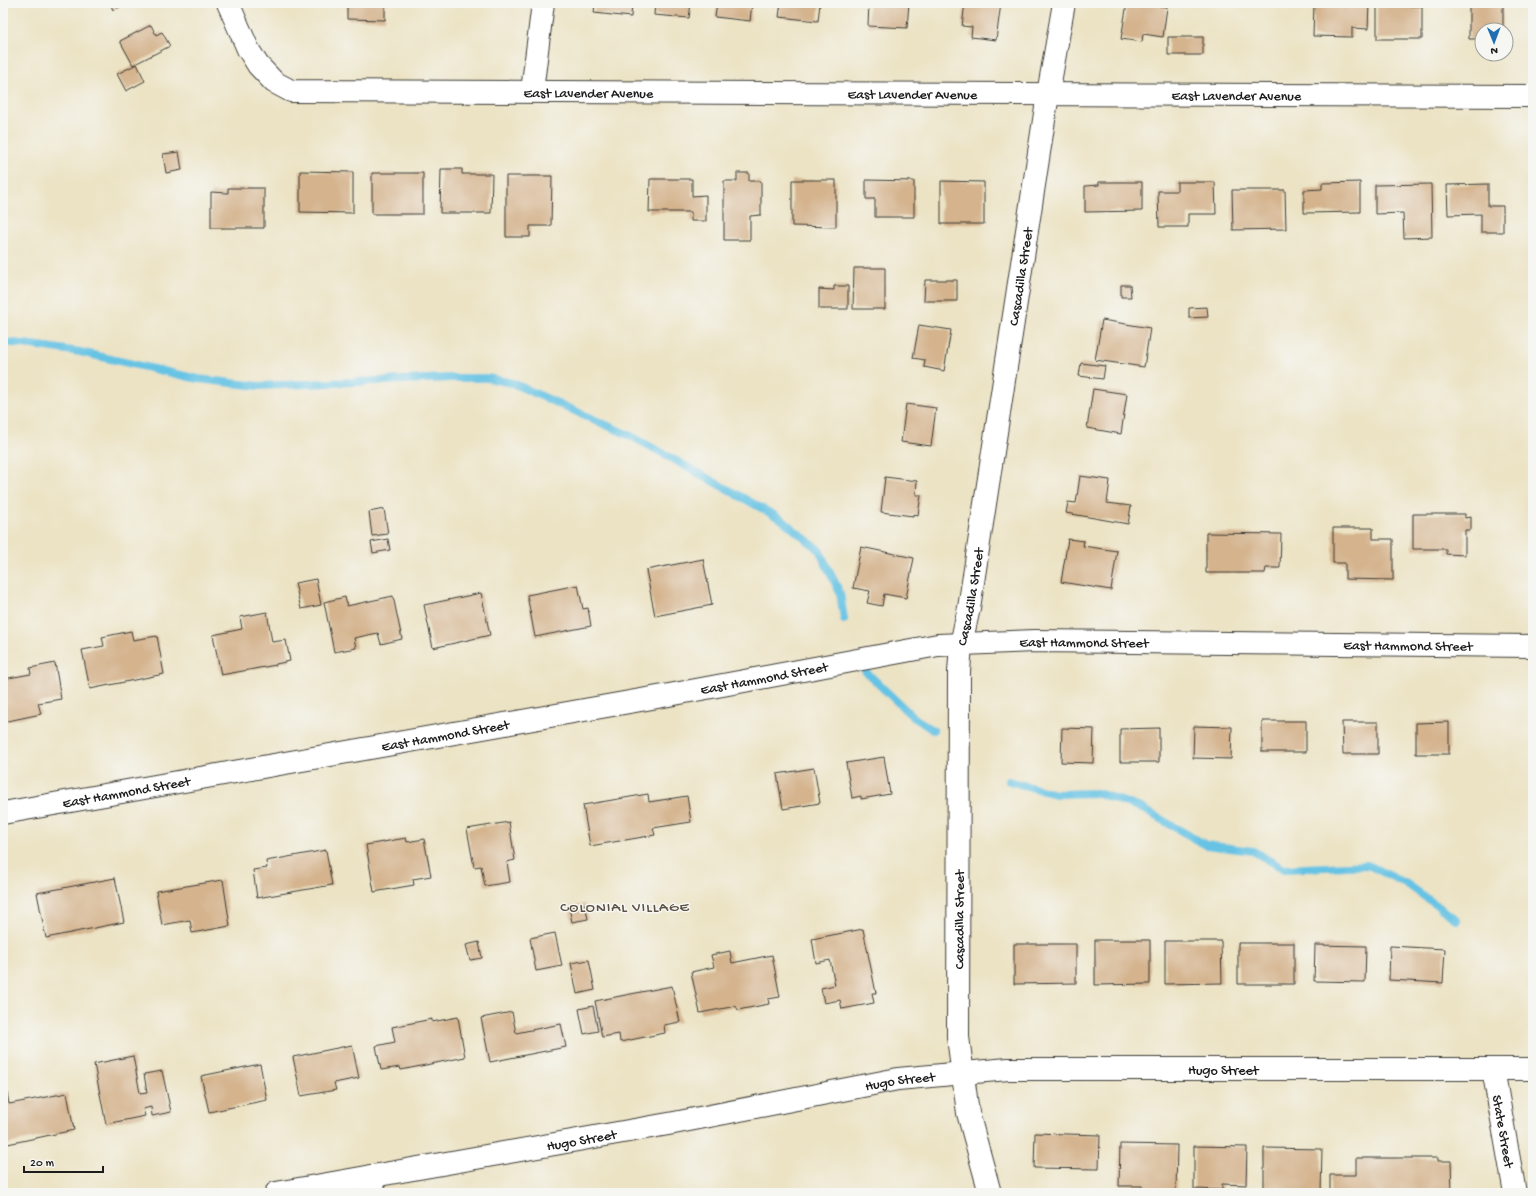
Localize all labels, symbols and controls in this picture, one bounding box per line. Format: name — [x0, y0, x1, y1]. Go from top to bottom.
north arrow — [1474, 22, 1514, 62]
text: N — [1490, 44, 1498, 56]
street label: East Lavender Avenue — [524, 86, 654, 103]
street label: East Lavender Avenue — [848, 87, 978, 105]
street label: East Lavender Avenue — [1172, 89, 1302, 106]
street label: Cascadilla Street — [1007, 225, 1039, 327]
street label: Cascadilla Street — [955, 546, 989, 648]
street label: East Hammond Street — [1019, 635, 1150, 653]
street label: East Hammond Street — [1343, 638, 1474, 656]
street label: East Hammond Street — [699, 659, 831, 700]
street label: East Hammond Street — [380, 717, 512, 757]
street label: East Hammond Street — [61, 774, 193, 813]
street label: Cascadilla Street — [952, 869, 969, 969]
district label: COLONIAL VILLAGE — [560, 899, 690, 917]
street label: Hugo Street — [1188, 1063, 1260, 1080]
street label: Hugo Street — [864, 1070, 937, 1096]
street label: State Street — [1487, 1094, 1517, 1170]
street label: Hugo Street — [546, 1127, 619, 1156]
scale bar — [24, 1148, 103, 1174]
text: 20 m — [30, 1157, 55, 1171]

